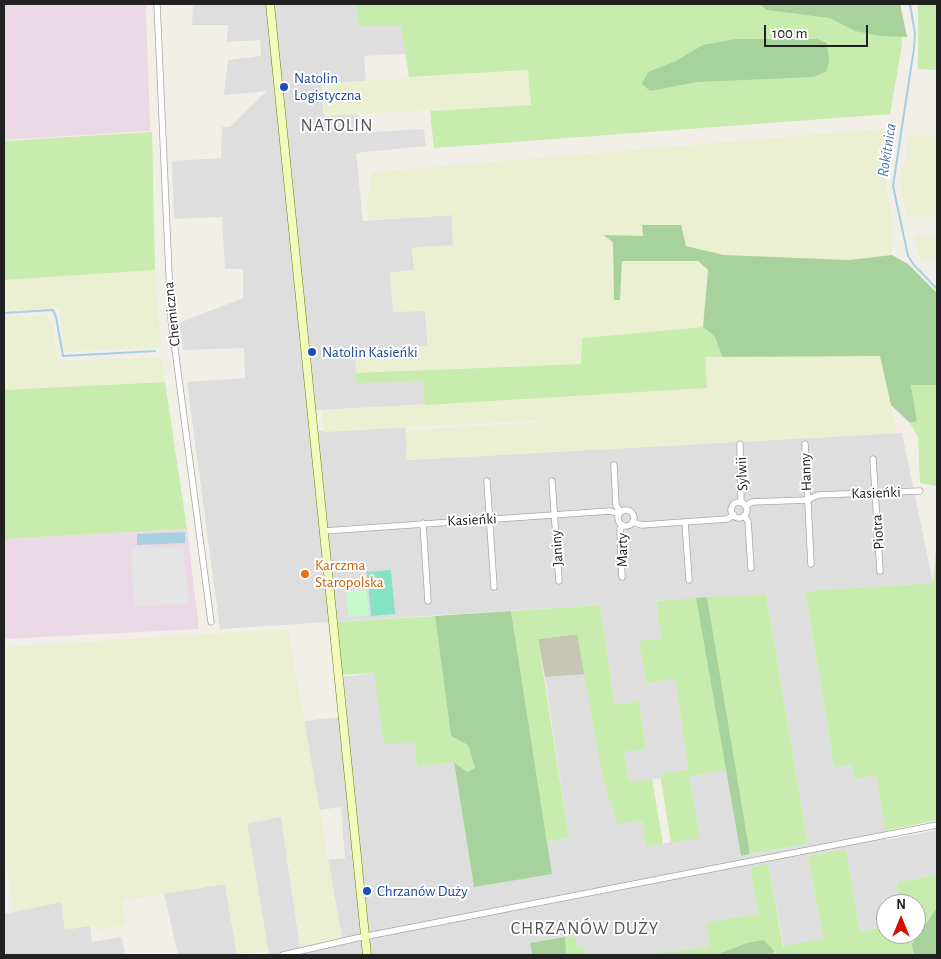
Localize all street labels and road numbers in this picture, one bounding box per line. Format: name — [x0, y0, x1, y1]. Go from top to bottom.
street label: Chemiczna — [160, 281, 184, 347]
street label: Hanny — [796, 453, 816, 491]
street label: Sylwii — [732, 456, 752, 492]
street label: Kasieńki — [851, 483, 901, 503]
street label: Kasieńki — [447, 510, 497, 530]
street label: Piotra — [868, 514, 888, 550]
street label: Janiny — [547, 529, 567, 567]
street label: Marty — [613, 533, 631, 567]

